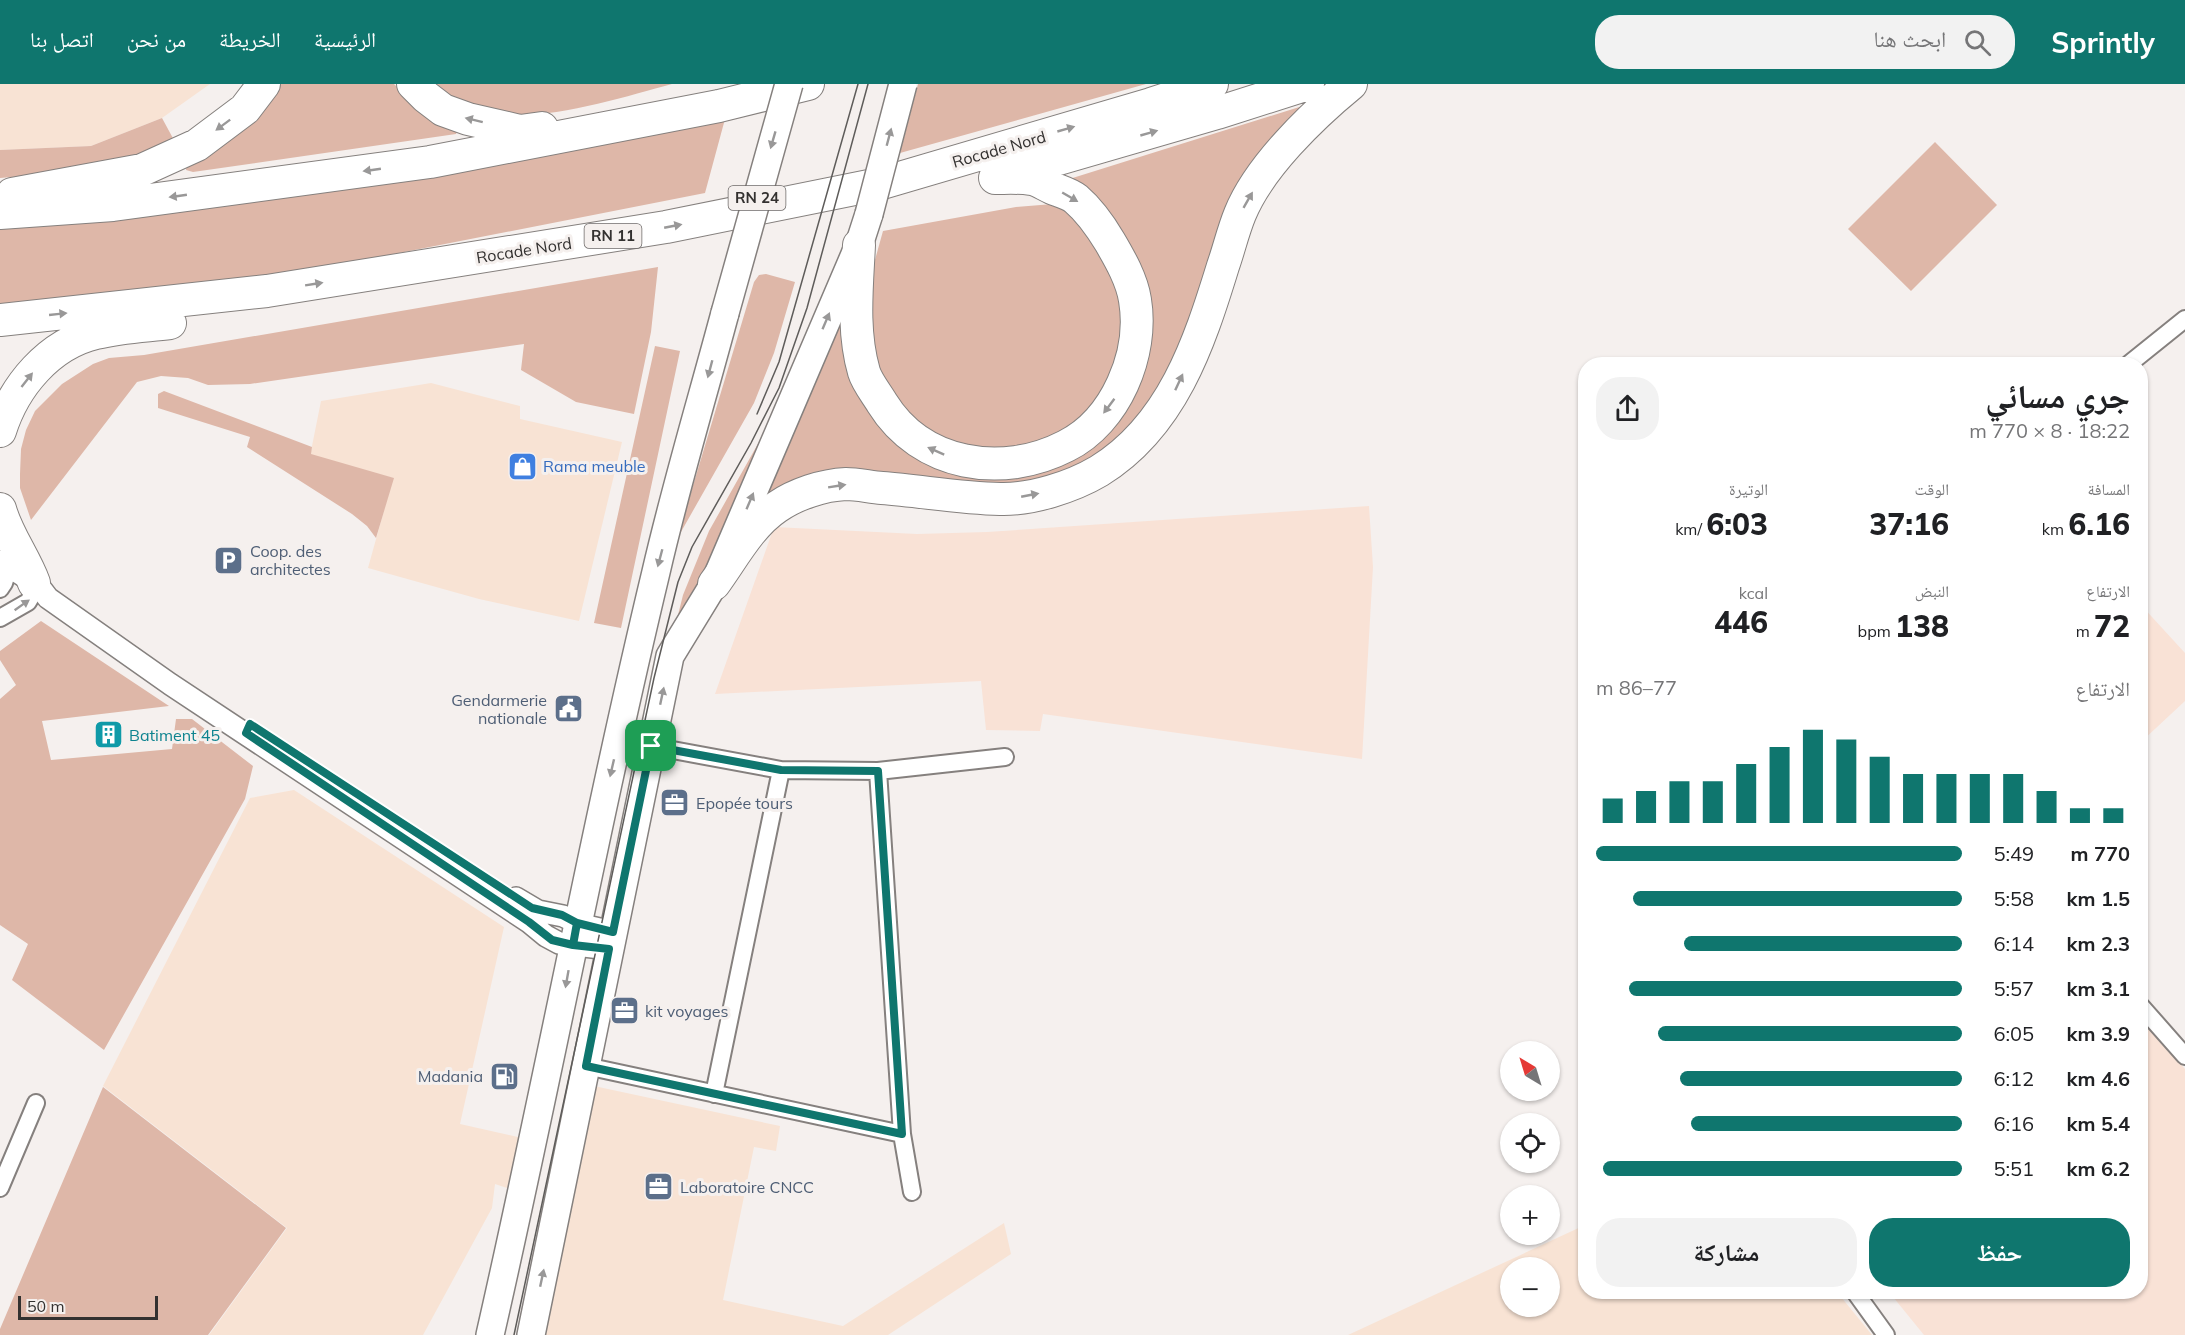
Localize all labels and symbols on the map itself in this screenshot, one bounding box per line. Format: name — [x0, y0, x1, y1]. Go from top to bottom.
one-way arrow — [465, 114, 483, 124]
one-way arrow — [216, 119, 231, 131]
one-way arrow — [1057, 124, 1075, 133]
street label: Rocade Nord — [950, 126, 1048, 172]
one-way arrow — [885, 128, 894, 146]
one-way arrow — [1140, 128, 1158, 137]
one-way arrow — [768, 131, 777, 149]
one-way arrow — [362, 166, 381, 175]
road number: RN 24 — [728, 186, 786, 210]
one-way arrow — [169, 192, 188, 201]
one-way arrow — [1062, 192, 1079, 202]
one-way arrow — [1243, 192, 1254, 208]
one-way arrow — [663, 221, 682, 230]
road number: RN 11 — [584, 224, 642, 248]
street label: Rocade Nord — [475, 233, 573, 267]
one-way arrow — [305, 279, 324, 288]
one-way arrow — [49, 309, 68, 319]
one-way arrow — [822, 312, 831, 330]
one-way arrow — [705, 360, 714, 378]
one-way arrow — [21, 372, 33, 388]
one-way arrow — [1175, 373, 1184, 390]
one-way arrow — [1103, 397, 1115, 413]
one-way arrow — [927, 447, 944, 456]
shop icon: Rama meuble — [506, 450, 538, 482]
place label: Rama meuble — [543, 456, 646, 476]
one-way arrow — [827, 482, 846, 491]
one-way arrow — [1021, 490, 1040, 499]
one-way arrow — [745, 491, 755, 509]
place label: Coop. des architectes — [250, 541, 331, 579]
parking icon: Coop. des architectes — [213, 544, 245, 576]
one-way arrow — [654, 548, 664, 567]
one-way arrow — [14, 599, 30, 611]
one-way arrow — [657, 687, 667, 705]
place label: Gendarmerie nationale — [451, 690, 547, 728]
public building icon: Gendarmerie nationale — [552, 693, 584, 725]
building icon: Batiment 45 — [92, 719, 124, 751]
pin — [625, 720, 676, 771]
place label: Batiment 45 — [129, 725, 220, 745]
one-way arrow — [607, 759, 616, 778]
office icon: Epopée tours — [659, 787, 691, 819]
place label: Epopée tours — [696, 793, 793, 813]
one-way arrow — [562, 970, 571, 989]
office icon: kit voyages — [608, 995, 640, 1027]
place label: kit voyages — [645, 1001, 729, 1021]
north arrow — [1500, 1041, 1560, 1101]
fuel station icon: Madania — [488, 1060, 520, 1092]
place label: Madania — [418, 1066, 483, 1086]
office icon: Laboratoire CNCC — [643, 1171, 675, 1203]
place label: Laboratoire CNCC — [680, 1177, 814, 1197]
one-way arrow — [538, 1268, 548, 1287]
scale bar — [18, 1293, 158, 1320]

